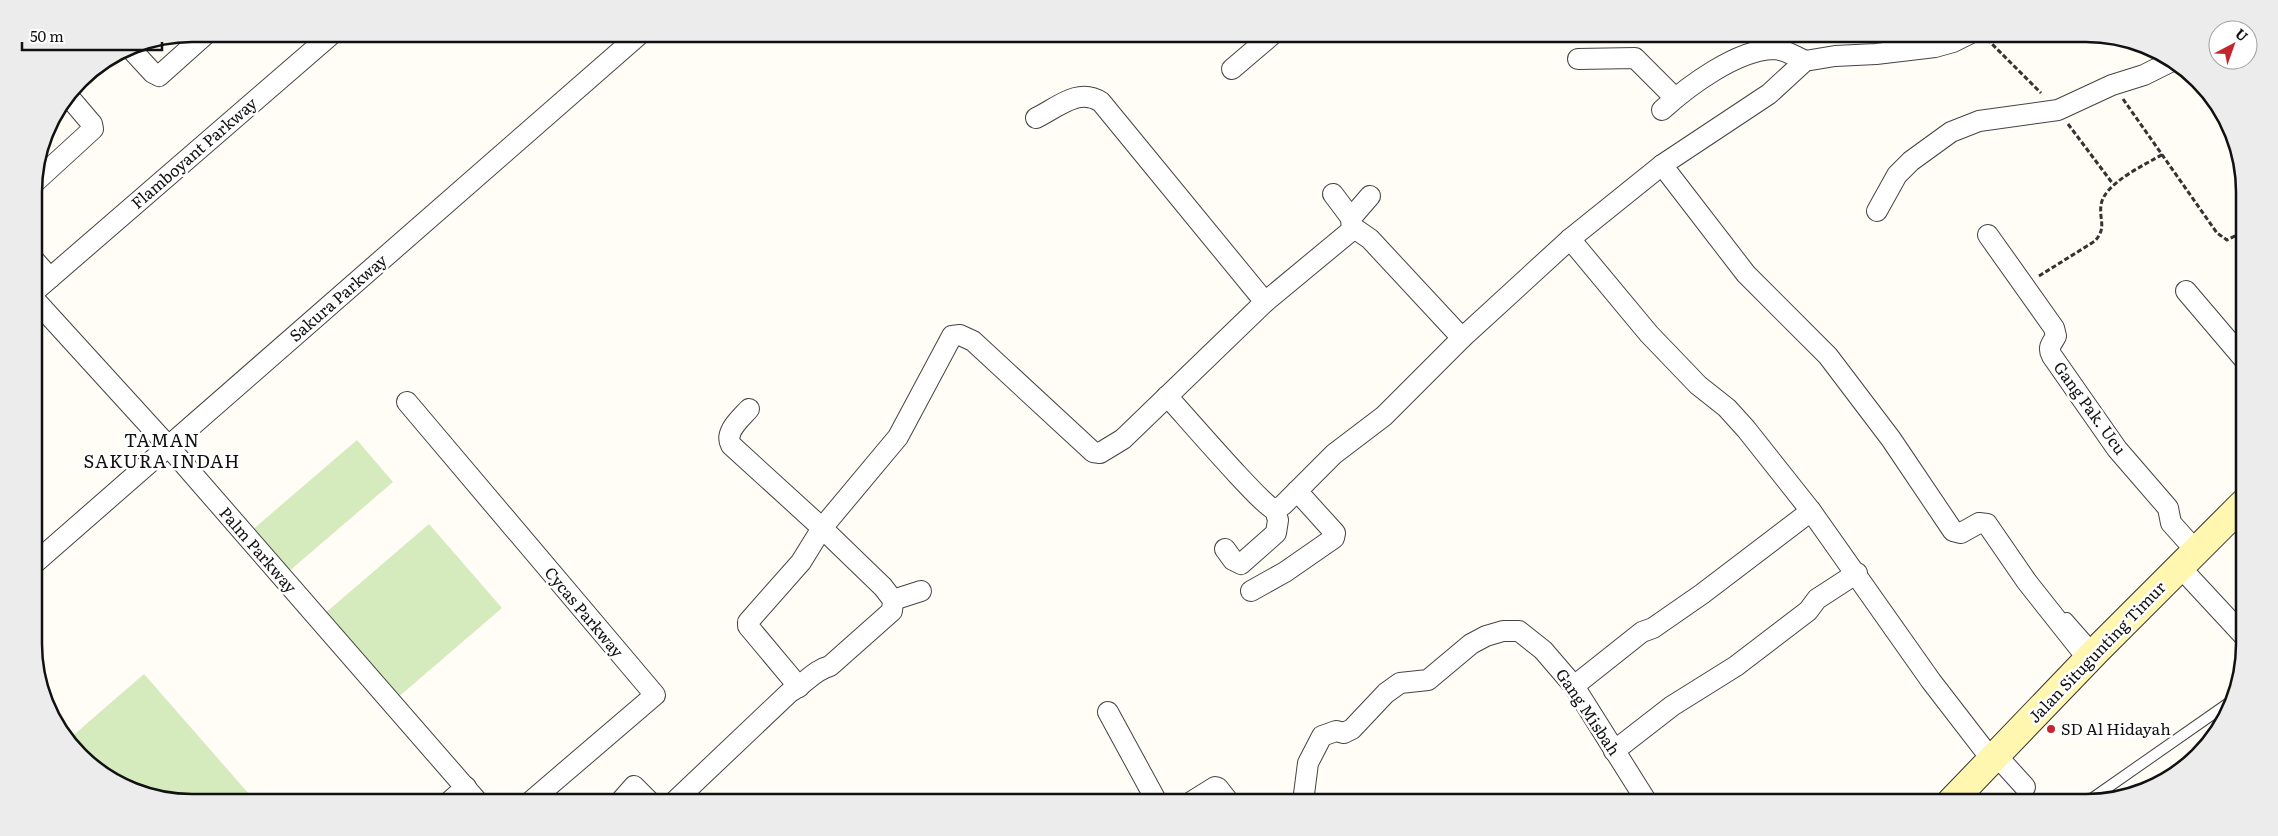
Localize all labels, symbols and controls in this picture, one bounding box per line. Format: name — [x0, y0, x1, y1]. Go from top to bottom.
scale bar — [22, 20, 162, 52]
north arrow — [2208, 20, 2258, 70]
text: U — [2231, 23, 2253, 46]
text: 50 m — [30, 24, 64, 47]
street label: Flamboyant Parkway — [125, 90, 262, 214]
street label: Sakura Parkway — [283, 247, 392, 347]
street label: Gang Pak. Ucu — [2049, 356, 2133, 459]
district label: TAMAN SAKURA INDAH — [84, 426, 240, 474]
street label: Palm Parkway — [214, 501, 304, 598]
street label: Cycas Parkway — [540, 561, 630, 663]
street label: Jalan Situgunting Timur — [2022, 575, 2171, 728]
street label: Gang Misbah — [1551, 663, 1627, 760]
place label: SD Al Hidayah — [2061, 716, 2171, 740]
marker: SD Al Hidayah — [2045, 723, 2057, 735]

